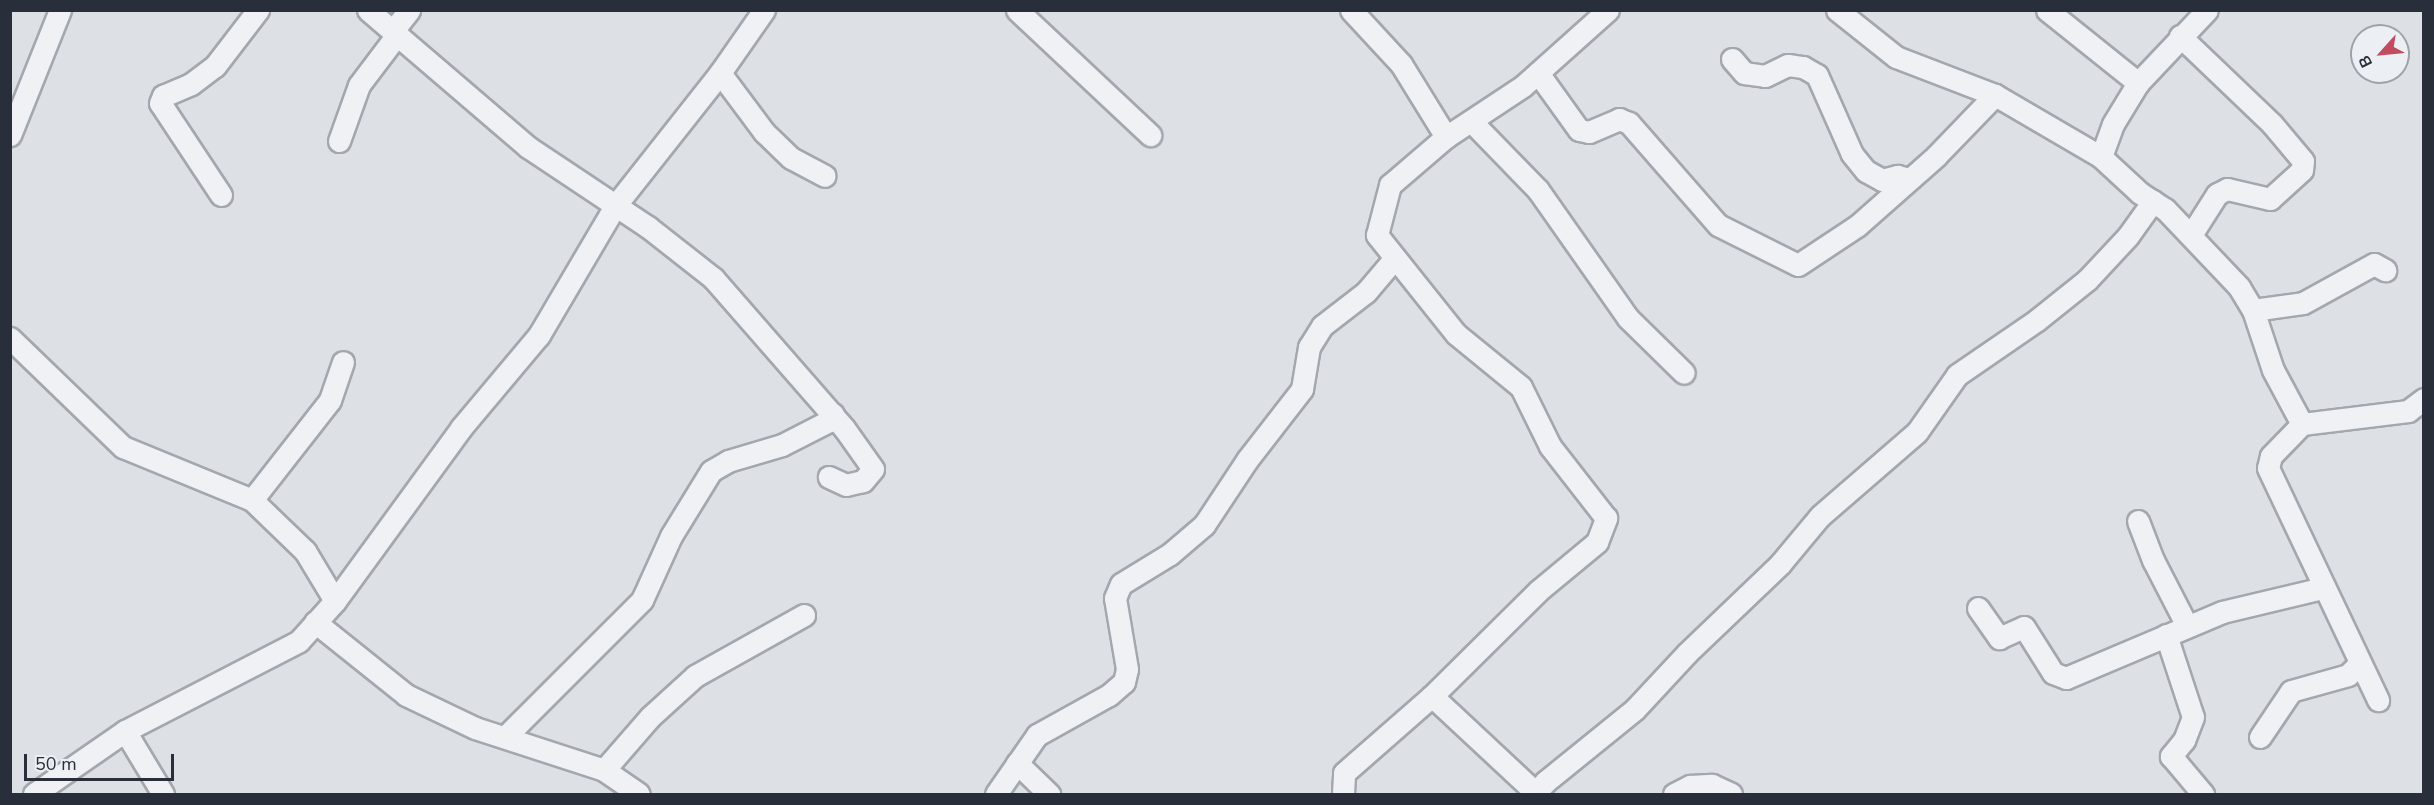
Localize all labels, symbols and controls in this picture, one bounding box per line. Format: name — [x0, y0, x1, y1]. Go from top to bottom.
north arrow — [2350, 24, 2410, 84]
text: B — [2353, 51, 2378, 71]
scale bar — [27, 742, 177, 780]
text: 50 m — [35, 752, 77, 776]

